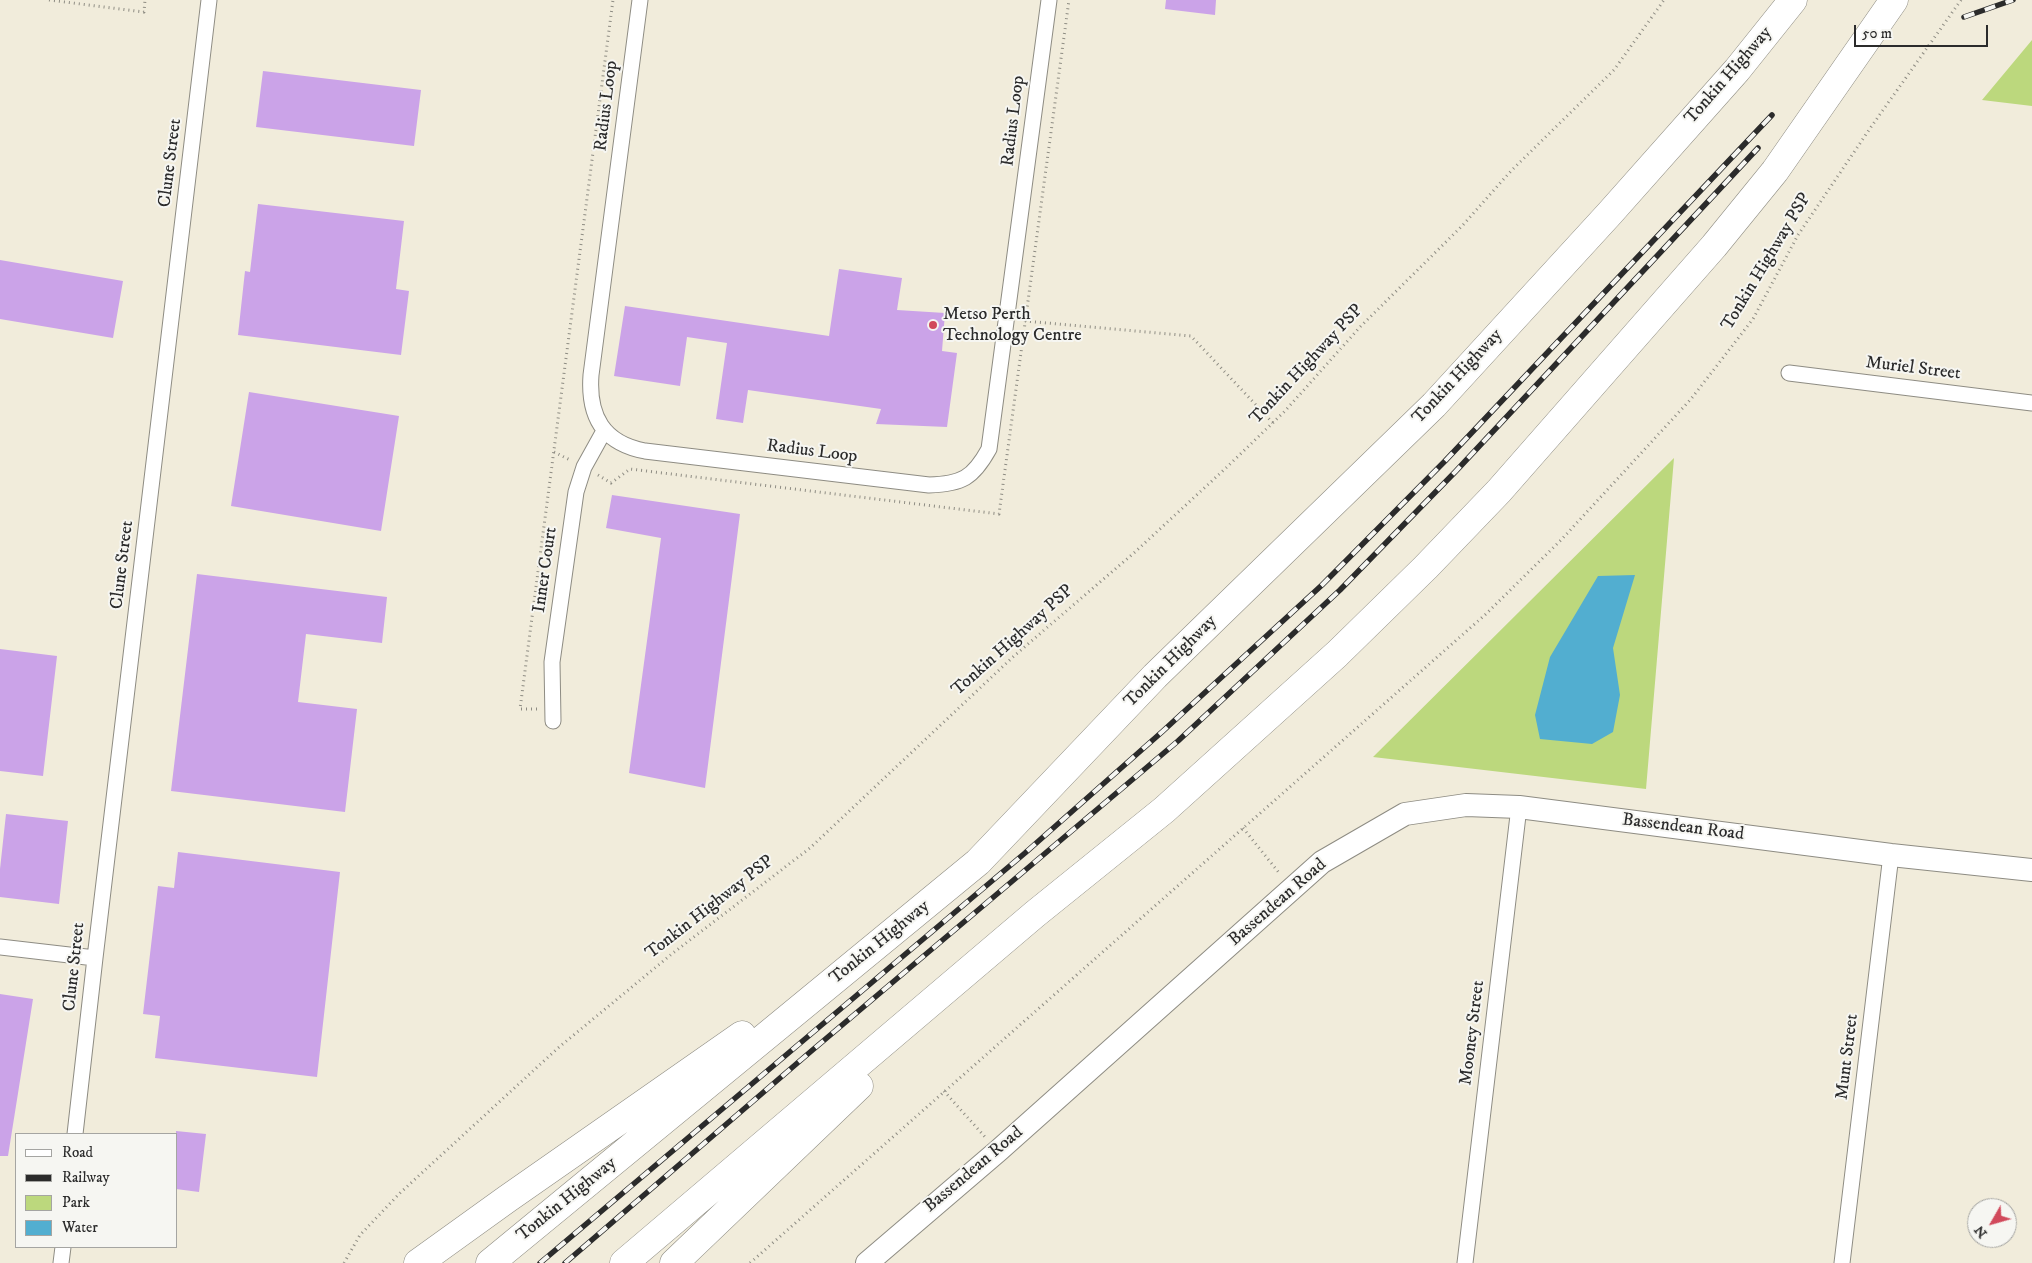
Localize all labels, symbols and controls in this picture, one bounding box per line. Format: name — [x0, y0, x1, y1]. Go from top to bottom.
scale bar — [1857, 15, 1991, 47]
street label: Tonkin Highway — [1681, 23, 1777, 129]
text: 50 m — [1862, 24, 1892, 43]
street label: Radius Loop — [591, 59, 623, 153]
street label: Radius Loop — [998, 74, 1030, 168]
street label: Clune Street — [155, 117, 187, 209]
street label: Tonkin Highway PSP — [1717, 189, 1817, 335]
street label: Tonkin Highway PSP — [1246, 300, 1368, 430]
place label: Metso Perth Technology Centre — [943, 304, 1082, 346]
marker: Metso Perth Technology Centre — [927, 319, 939, 331]
street label: Tonkin Highway — [1408, 325, 1508, 429]
street label: Muriel Street — [1864, 352, 1962, 386]
street label: Radius Loop — [765, 436, 859, 468]
street label: Clune Street — [107, 519, 139, 611]
street label: Inner Court — [529, 526, 563, 614]
street label: Tonkin Highway PSP — [948, 581, 1078, 701]
street label: Tonkin Highway — [1120, 611, 1222, 713]
street label: Bassendean Road — [1621, 810, 1745, 846]
street label: Tonkin Highway PSP — [642, 851, 778, 965]
street label: Bassendean Road — [1225, 855, 1331, 951]
street label: Tonkin Highway — [826, 896, 934, 990]
street label: Clune Street — [60, 921, 90, 1013]
street label: Mooney Street — [1456, 979, 1490, 1087]
street label: Munt Street — [1832, 1013, 1864, 1101]
street label: Bassendean Road — [920, 1122, 1028, 1218]
legend — [15, 1133, 178, 1248]
text: Road — [62, 1143, 93, 1162]
street label: Tonkin Highway — [513, 1153, 621, 1247]
text: Railway — [62, 1168, 110, 1187]
text: Park — [62, 1193, 90, 1212]
north arrow — [1967, 1198, 2017, 1248]
text: Water — [62, 1218, 98, 1237]
text: N — [1970, 1222, 1992, 1242]

